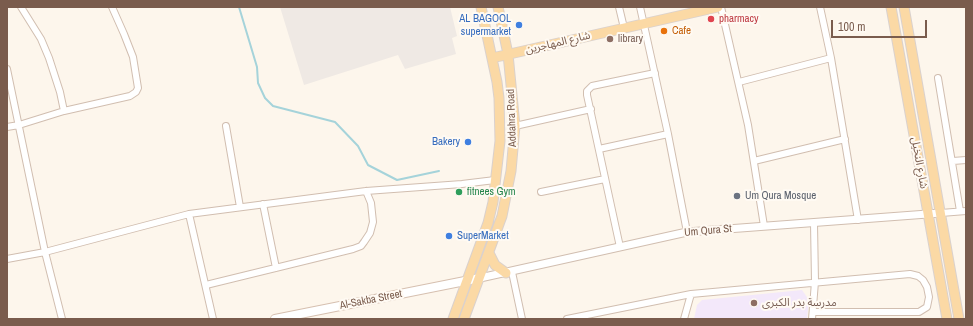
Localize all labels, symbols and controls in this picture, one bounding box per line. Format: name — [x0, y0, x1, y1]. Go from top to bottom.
place label: AL BAGOOL supermarket — [459, 12, 511, 38]
place label: pharmacy — [719, 12, 759, 26]
scale bar — [833, 12, 929, 38]
marker: pharmacy — [706, 14, 716, 24]
text: 100 m — [838, 19, 865, 35]
marker: AL BAGOOL supermarket — [514, 20, 524, 30]
place label: Cafe — [672, 24, 691, 38]
marker: Cafe — [659, 26, 669, 36]
street label: شارع المهاجرين — [524, 29, 592, 57]
place label: library — [618, 32, 643, 46]
marker: library — [605, 34, 615, 44]
street label: Addahra Road — [504, 89, 520, 147]
place label: Bakery — [432, 135, 460, 149]
street label: شارع النخيل — [908, 136, 930, 190]
marker: Bakery — [463, 137, 473, 147]
place label: fitnees Gym — [467, 185, 516, 199]
marker: fitnees Gym — [454, 187, 464, 197]
place label: Um Qura Mosque — [745, 189, 816, 203]
marker: Um Qura Mosque — [732, 191, 742, 201]
street label: Um Qura St — [684, 222, 732, 240]
place label: SuperMarket — [457, 229, 509, 243]
marker: SuperMarket — [444, 231, 454, 241]
street label: Al-Sakba Street — [339, 287, 403, 313]
place label: مدرسة بدر الكبرى — [762, 296, 837, 310]
marker: مدرسة بدر الكبرى — [749, 298, 759, 308]

